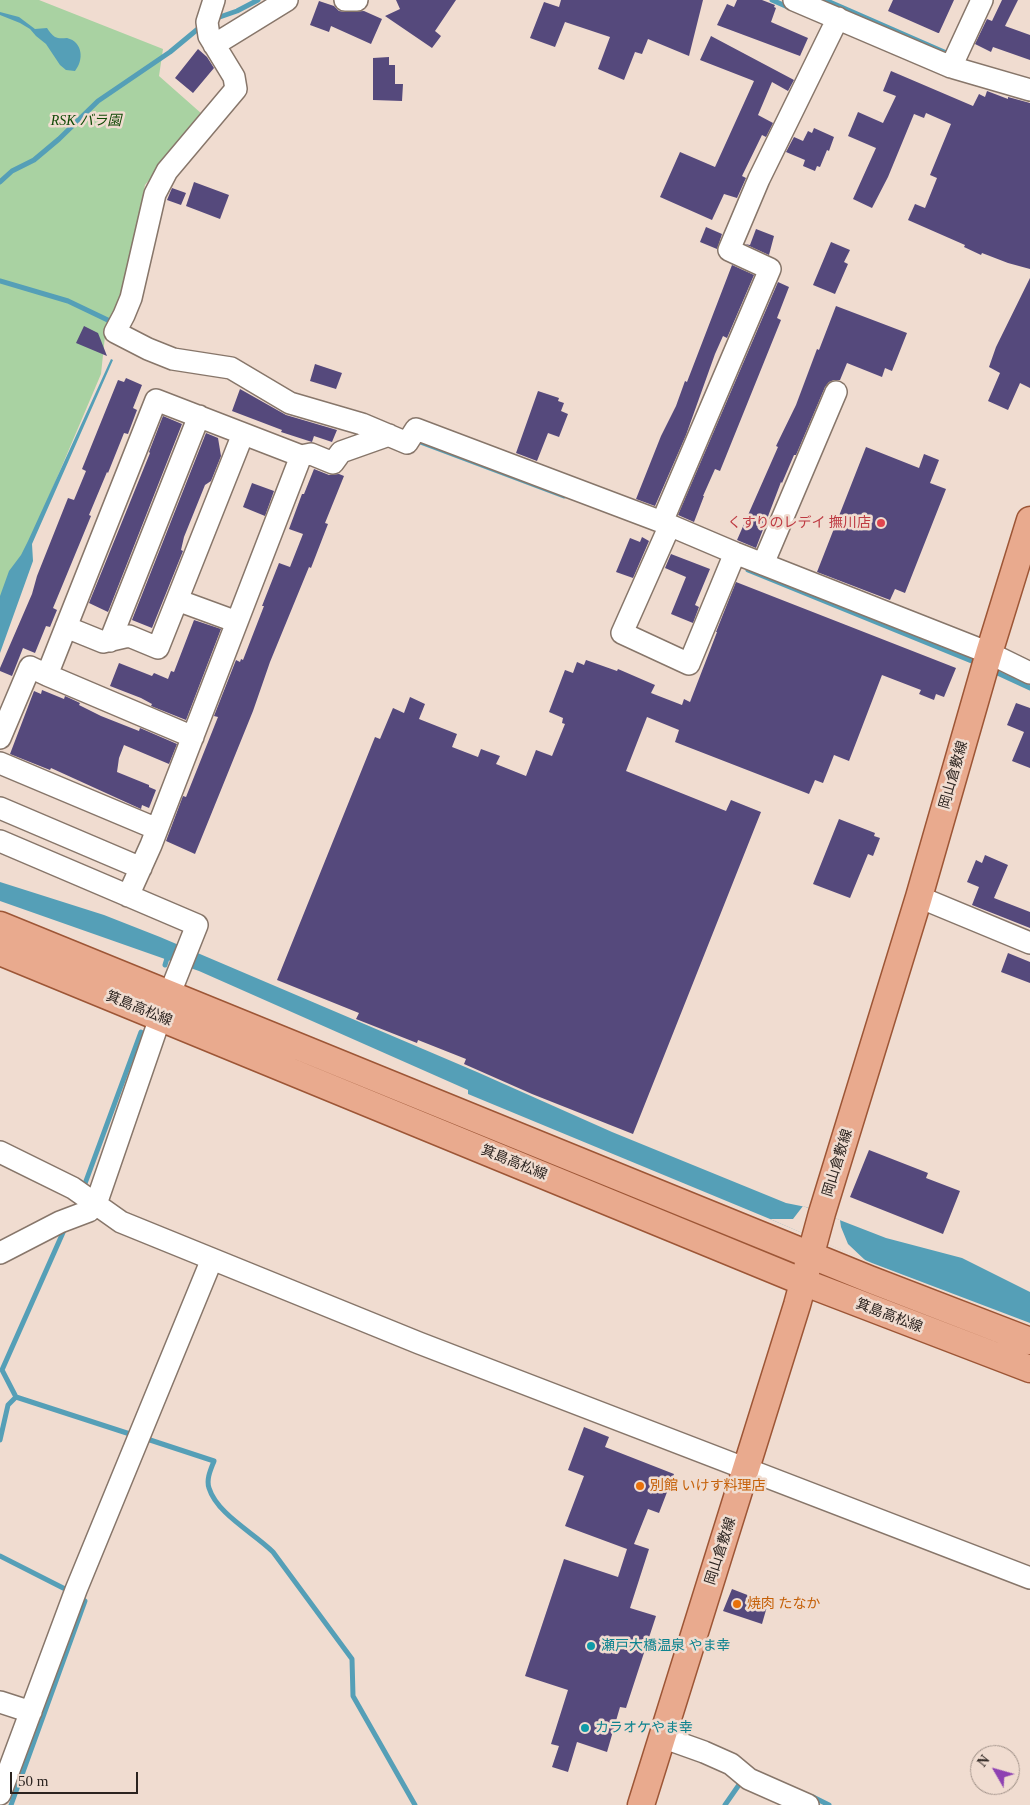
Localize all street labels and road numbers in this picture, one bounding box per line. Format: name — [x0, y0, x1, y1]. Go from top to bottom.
street label: 岡山倉敷線 — [936, 739, 972, 811]
street label: 箕島高松線 — [103, 988, 175, 1030]
street label: 岡山倉敷線 — [820, 1127, 856, 1199]
street label: 箕島高松線 — [478, 1142, 550, 1184]
street label: 箕島高松線 — [853, 1296, 925, 1336]
street label: 岡山倉敷線 — [702, 1515, 740, 1587]

